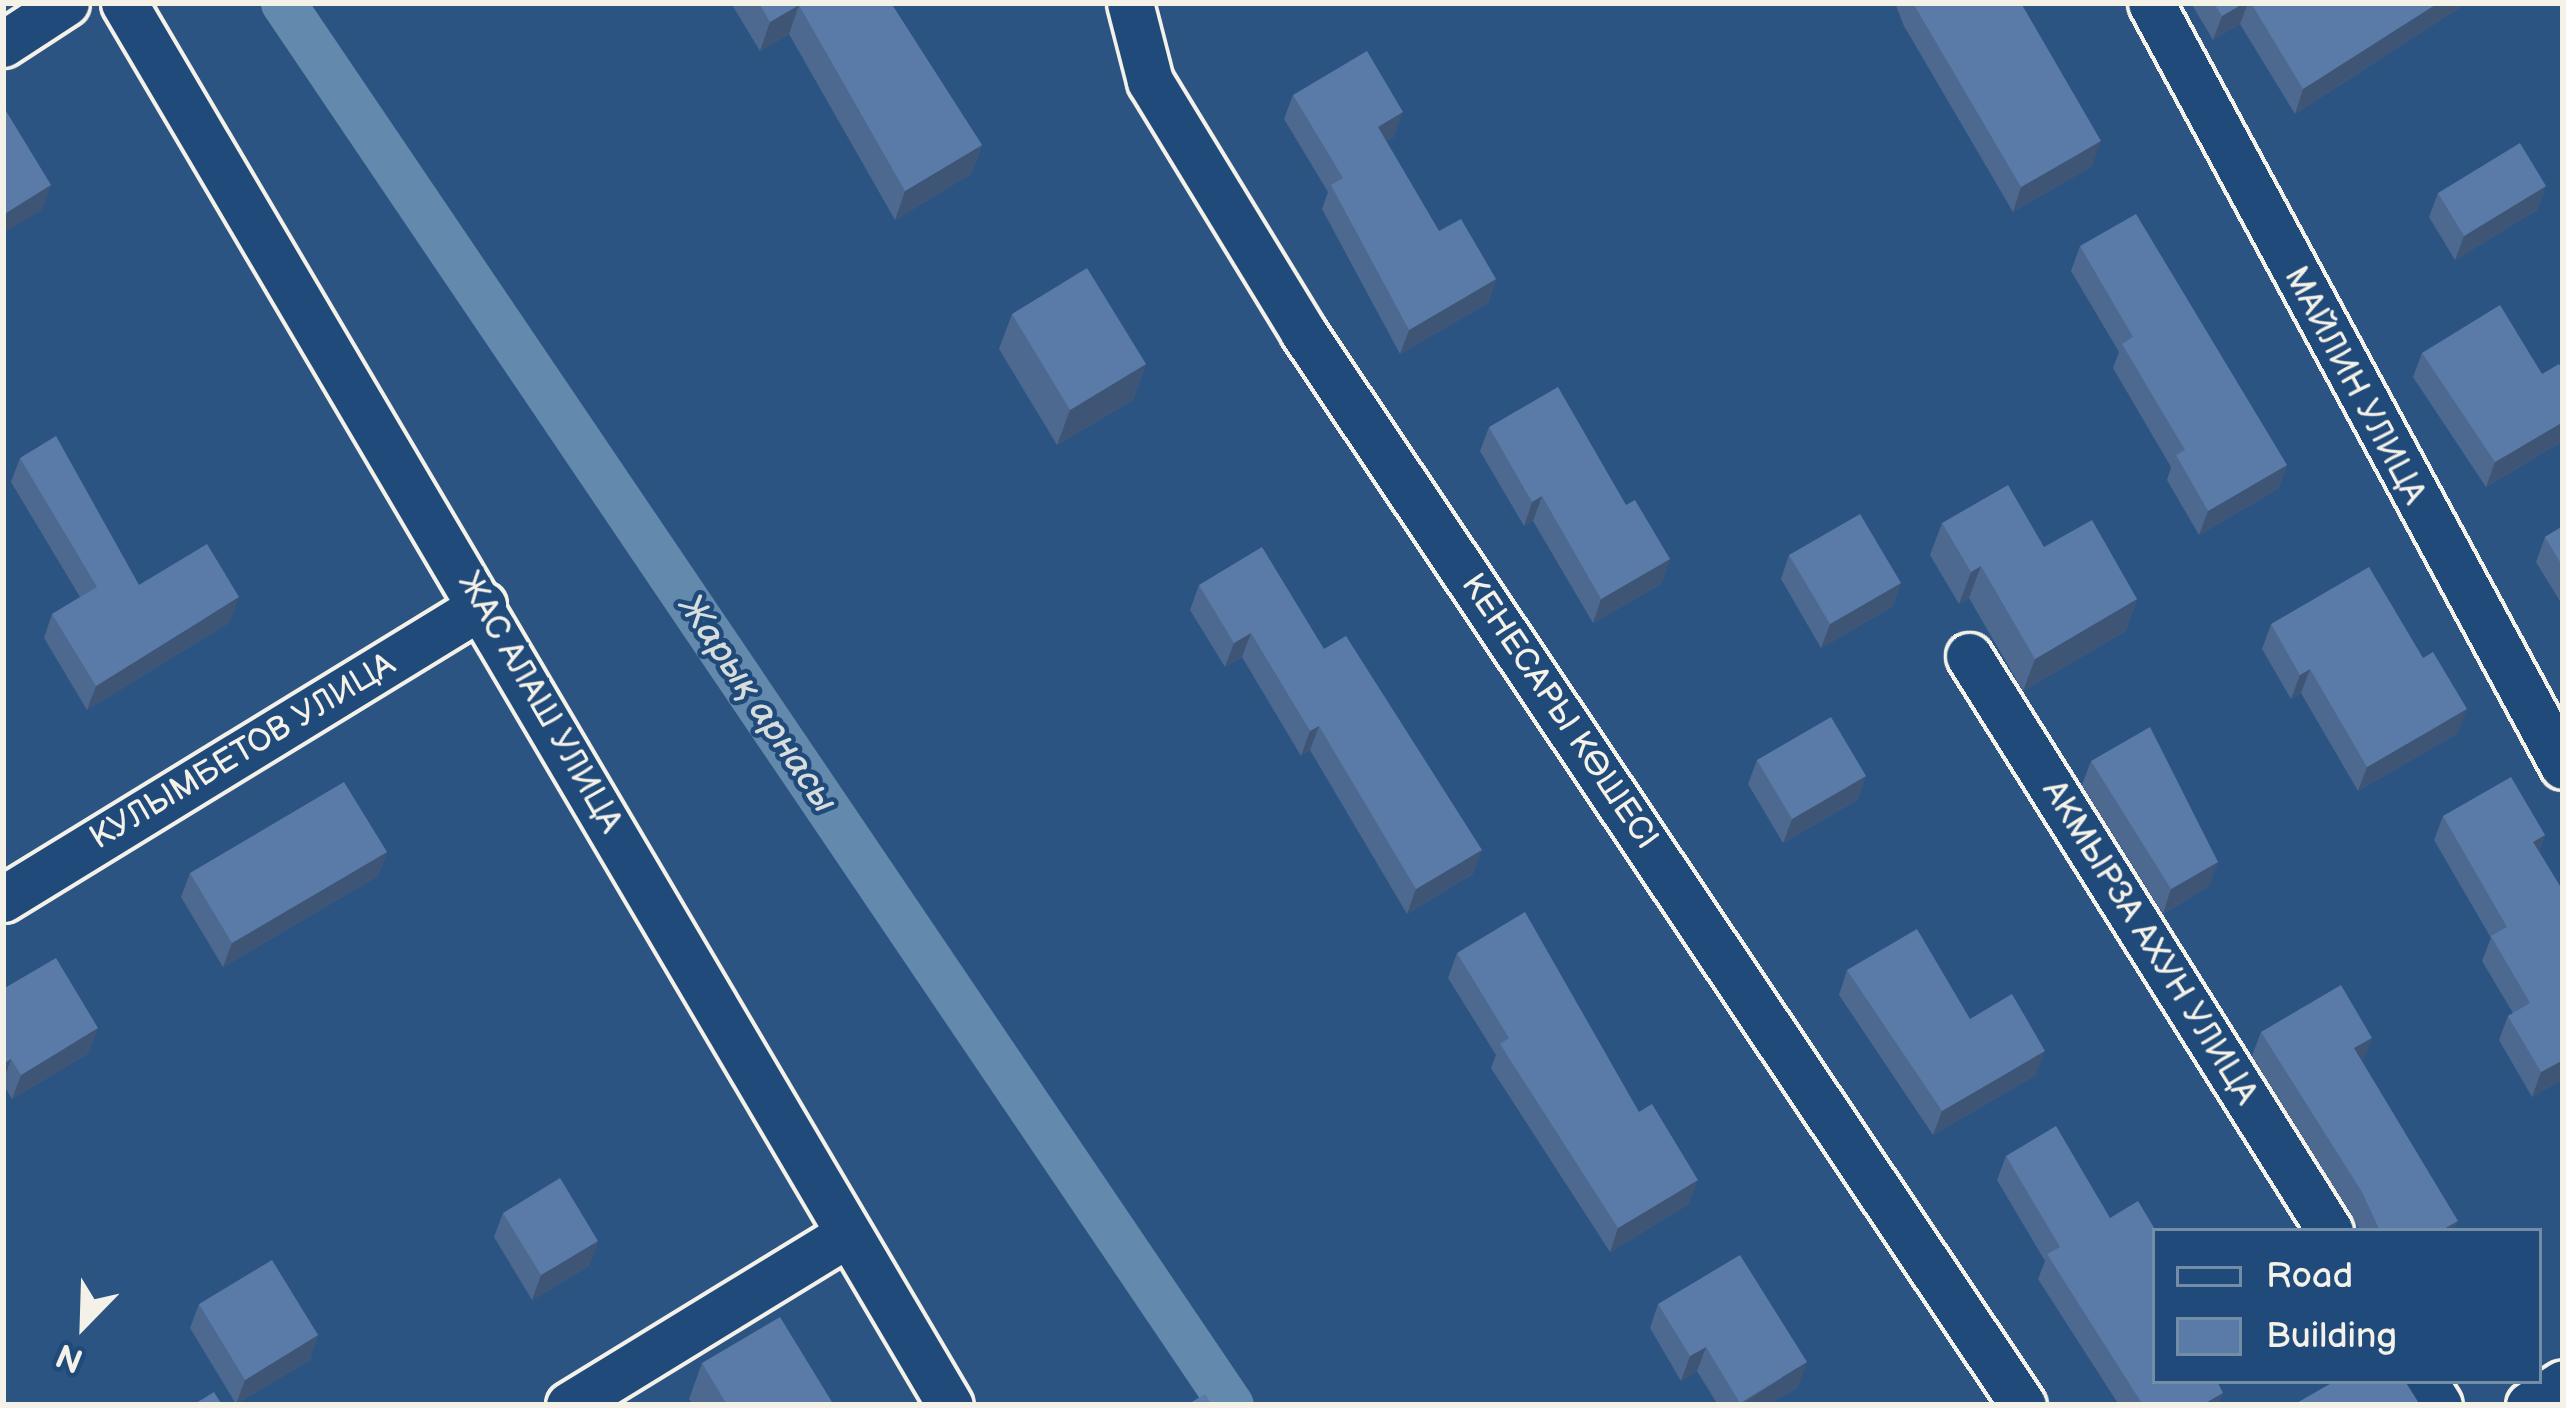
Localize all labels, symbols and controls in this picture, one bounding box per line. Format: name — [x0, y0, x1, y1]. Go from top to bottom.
street label: МАЙЛИН УЛИЦА — [2275, 261, 2433, 511]
street label: ЖАС АЛАШ УЛИЦА — [448, 566, 630, 840]
street label: КЕНЕСАРЫ КӨШЕСІ — [1452, 567, 1666, 857]
water label: Жарық арнасы — [668, 587, 846, 821]
street label: КУЛЫМБЕТОВ УЛИЦА — [83, 645, 403, 859]
street label: АКМЫРЗА АХУН УЛИЦА — [2033, 774, 2265, 1112]
legend — [2152, 1228, 2542, 1384]
text: Road — [2266, 1255, 2353, 1298]
north arrow — [24, 1264, 144, 1384]
text: Building — [2266, 1315, 2397, 1358]
text: N — [51, 1334, 89, 1380]

